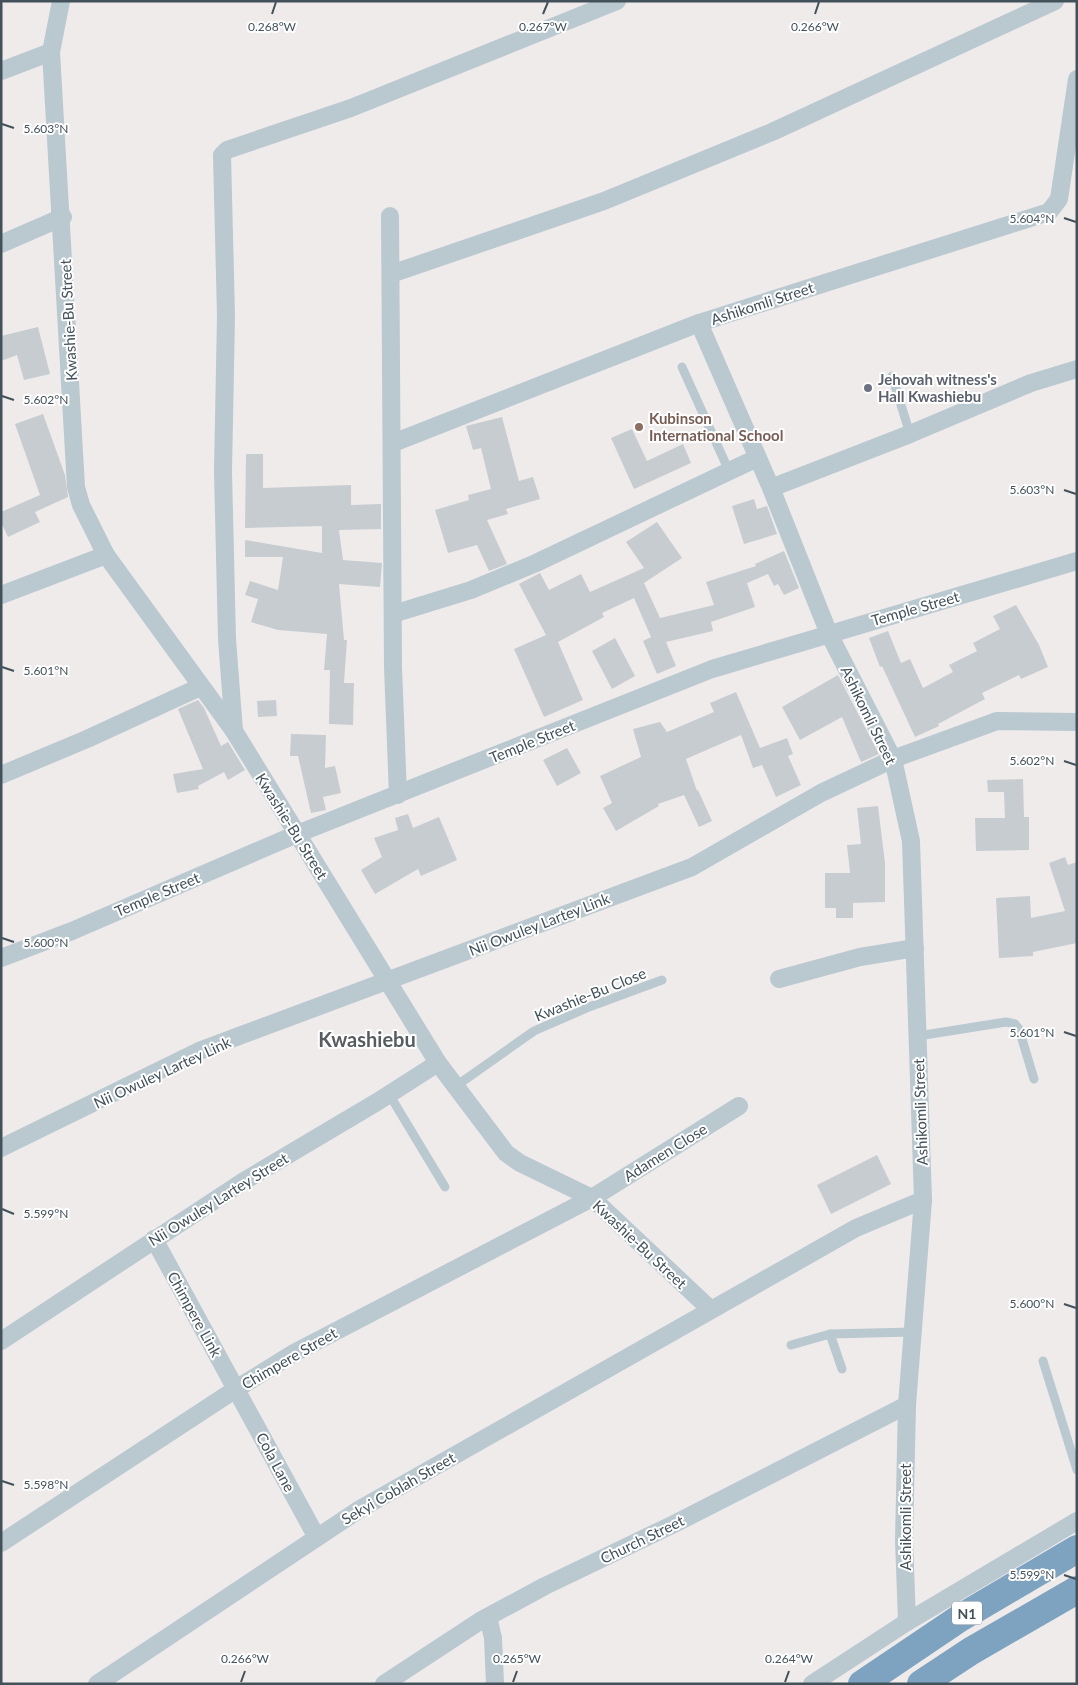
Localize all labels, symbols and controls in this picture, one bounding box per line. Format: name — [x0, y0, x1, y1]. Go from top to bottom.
text: 0.268°W — [248, 19, 297, 34]
text: 0.267°W — [519, 19, 568, 34]
text: 0.266°W — [791, 19, 840, 34]
text: 5.603°N — [24, 121, 68, 136]
text: 5.604°N — [1010, 211, 1054, 226]
street label: Kwashie-Bu Street — [56, 258, 80, 381]
street label: Ashikomli Street — [708, 278, 816, 328]
place label: Jehovah witness's Hall Kwashiebu — [878, 370, 997, 405]
marker: Jehovah witness's Hall Kwashiebu — [862, 382, 874, 394]
text: 5.602°N — [24, 392, 68, 407]
place label: Kubinson International School — [649, 409, 783, 444]
marker: Kubinson International School — [633, 421, 645, 433]
text: 5.603°N — [1010, 482, 1054, 497]
street label: Temple Street — [869, 587, 962, 629]
text: 5.601°N — [24, 663, 68, 678]
street label: Ashikomli Street — [837, 663, 901, 768]
street label: Temple Street — [487, 715, 578, 766]
text: 5.602°N — [1010, 753, 1054, 768]
street label: Kwashie-Bu Street — [252, 770, 332, 883]
street label: Temple Street — [112, 868, 203, 920]
street label: Nii Owuley Lartey Link — [466, 889, 612, 959]
text: 5.600°N — [24, 935, 68, 950]
street label: Kwashie-Bu Close — [532, 963, 648, 1025]
text: 5.601°N — [1010, 1025, 1054, 1040]
district label: Kwashiebu — [318, 1027, 416, 1051]
street label: Nii Owuley Lartey Link — [91, 1032, 234, 1112]
street label: Ashikomli Street — [909, 1058, 931, 1166]
street label: Adamen Close — [620, 1119, 710, 1185]
street label: Nii Owuley Lartey Street — [145, 1148, 292, 1249]
street label: Kwashie-Bu Street — [589, 1196, 691, 1293]
text: 5.599°N — [24, 1206, 68, 1221]
street label: Chimpere Link — [164, 1268, 226, 1360]
text: 5.600°N — [1010, 1296, 1054, 1311]
street label: Chimpere Street — [238, 1323, 340, 1393]
street label: Cola Lane — [253, 1429, 299, 1495]
street label: Sekyi Coblah Street — [338, 1448, 459, 1528]
street label: Ashikomli Street — [896, 1463, 914, 1571]
text: 5.598°N — [24, 1477, 68, 1492]
street label: Church Street — [597, 1511, 687, 1567]
text: 5.599°N — [1010, 1567, 1054, 1582]
road number: N1 — [952, 1602, 982, 1625]
text: 0.266°W — [221, 1651, 270, 1666]
text: 0.265°W — [493, 1651, 542, 1666]
text: 0.264°W — [765, 1651, 814, 1666]

